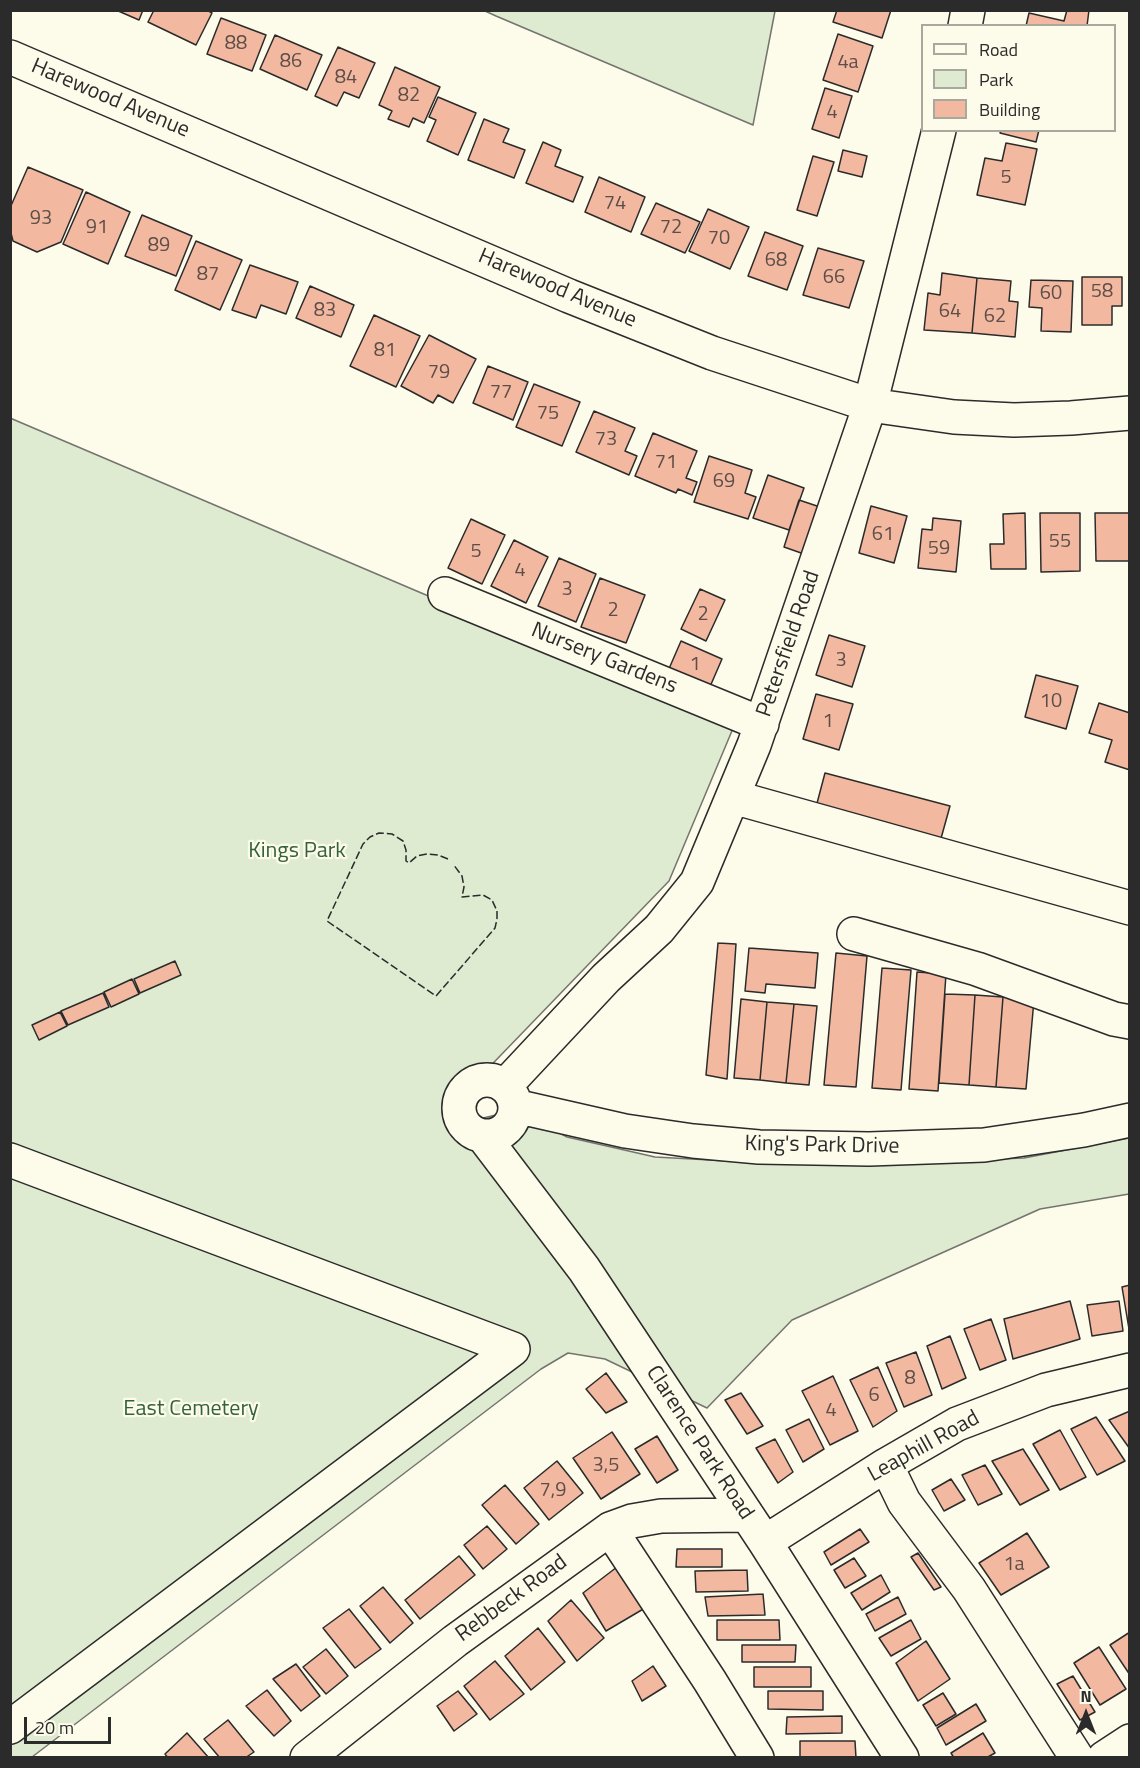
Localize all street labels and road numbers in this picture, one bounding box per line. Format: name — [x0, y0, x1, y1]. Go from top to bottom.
street label: Harewood Avenue — [27, 54, 193, 144]
street label: Harewood Avenue — [474, 244, 640, 334]
street label: Petersfield Road — [752, 567, 826, 721]
street label: Nursery Gardens — [527, 618, 681, 700]
street label: King's Park Drive — [744, 1131, 900, 1161]
street label: Clarence Park Road — [639, 1361, 759, 1525]
street label: Leaphill Road — [864, 1406, 984, 1488]
street label: Rebbeck Road — [451, 1550, 573, 1648]

